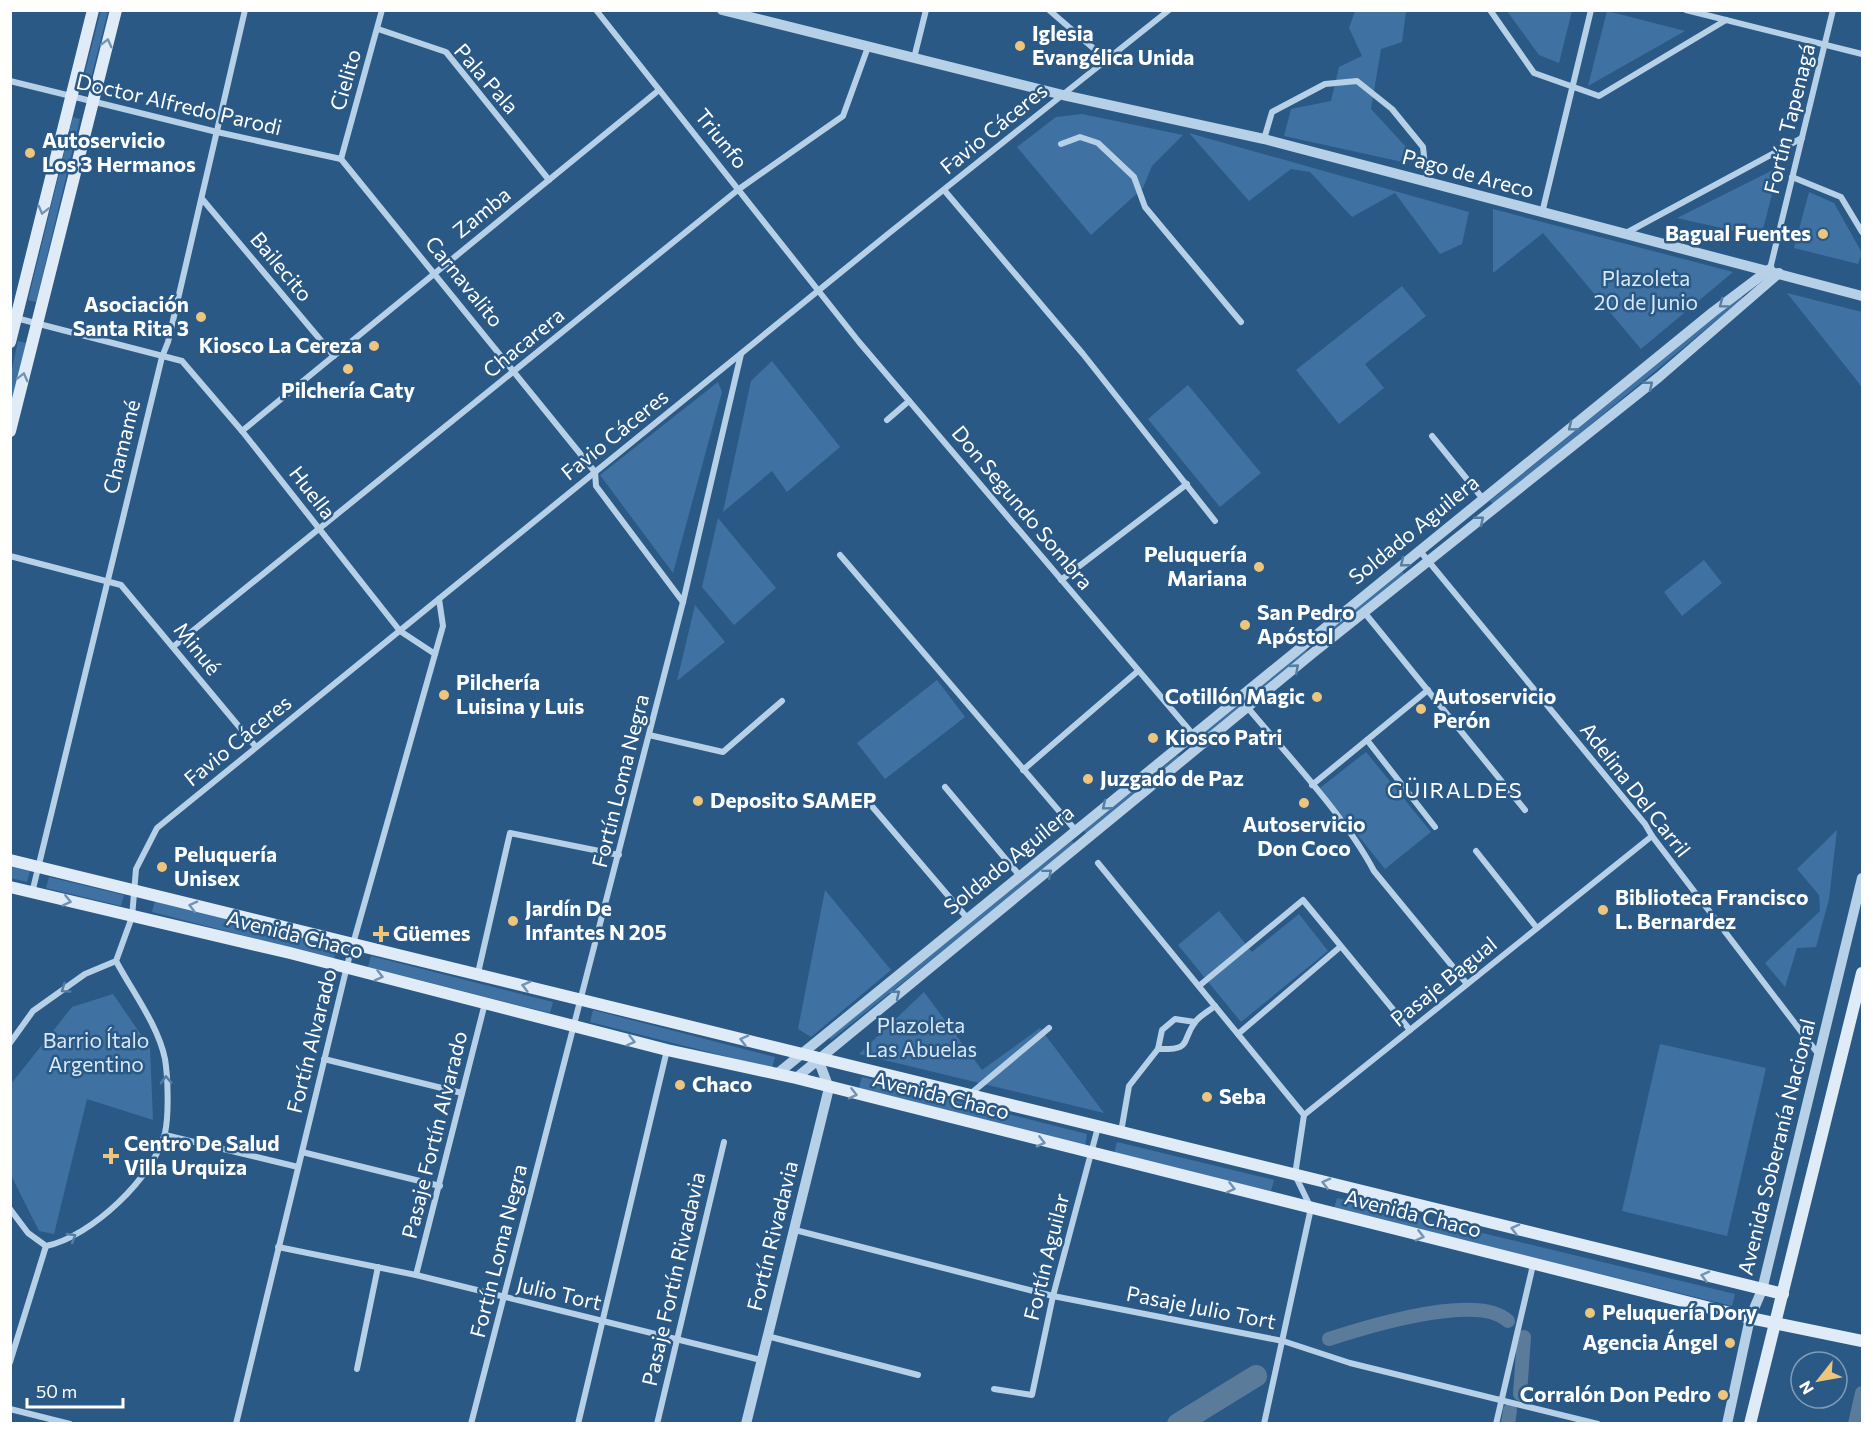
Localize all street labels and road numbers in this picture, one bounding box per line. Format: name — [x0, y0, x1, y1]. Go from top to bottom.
street label: Pala Pala — [450, 38, 524, 118]
street label: Fortín Tapenagá — [1758, 41, 1819, 196]
street label: Cielito — [324, 46, 365, 113]
street label: Doctor Alfredo Parodi — [74, 68, 284, 139]
street label: Favio Cáceres — [934, 77, 1052, 179]
street label: Triunfo — [691, 103, 754, 173]
street label: Pago de Areco — [1400, 143, 1537, 202]
street label: Zamba — [447, 181, 515, 243]
street label: Bailecito — [246, 226, 318, 306]
street label: Carnavalito — [421, 231, 509, 332]
street label: Chacarera — [477, 302, 569, 382]
street label: Favio Cáceres — [555, 383, 673, 485]
street label: Chamamé — [97, 397, 144, 496]
street label: Don Segundo Sombra — [947, 420, 1099, 594]
street label: Huella — [285, 461, 342, 523]
street label: Soldado Aguilera — [1343, 469, 1483, 589]
street label: Minué — [169, 617, 227, 679]
street label: Favio Cáceres — [178, 689, 296, 791]
street label: Fortín Loma Negra — [586, 691, 653, 870]
street label: Adelina Del Carril — [1576, 717, 1696, 861]
street label: Soldado Aguilera — [938, 799, 1078, 919]
street label: Avenida Chaco — [224, 904, 366, 963]
street label: Pasaje Bagual — [1385, 930, 1501, 1031]
street label: Fortín Alvarado — [281, 966, 341, 1115]
street label: Avenida Soberanía Nacional — [1732, 1016, 1820, 1277]
street label: Pasaje Fortín Alvarado — [396, 1028, 471, 1241]
street label: Avenida Chaco — [870, 1065, 1012, 1124]
street label: Fortín Rivadavia — [741, 1158, 802, 1313]
street label: Fortín Loma Negra — [464, 1161, 531, 1340]
street label: Pasaje Fortín Rivadavia — [636, 1169, 709, 1388]
street label: Avenida Chaco — [1342, 1183, 1484, 1242]
street label: Fortín Aguilar — [1018, 1191, 1073, 1323]
street label: Julio Tort — [514, 1271, 604, 1314]
street label: Pasaje Julio Tort — [1124, 1280, 1278, 1333]

